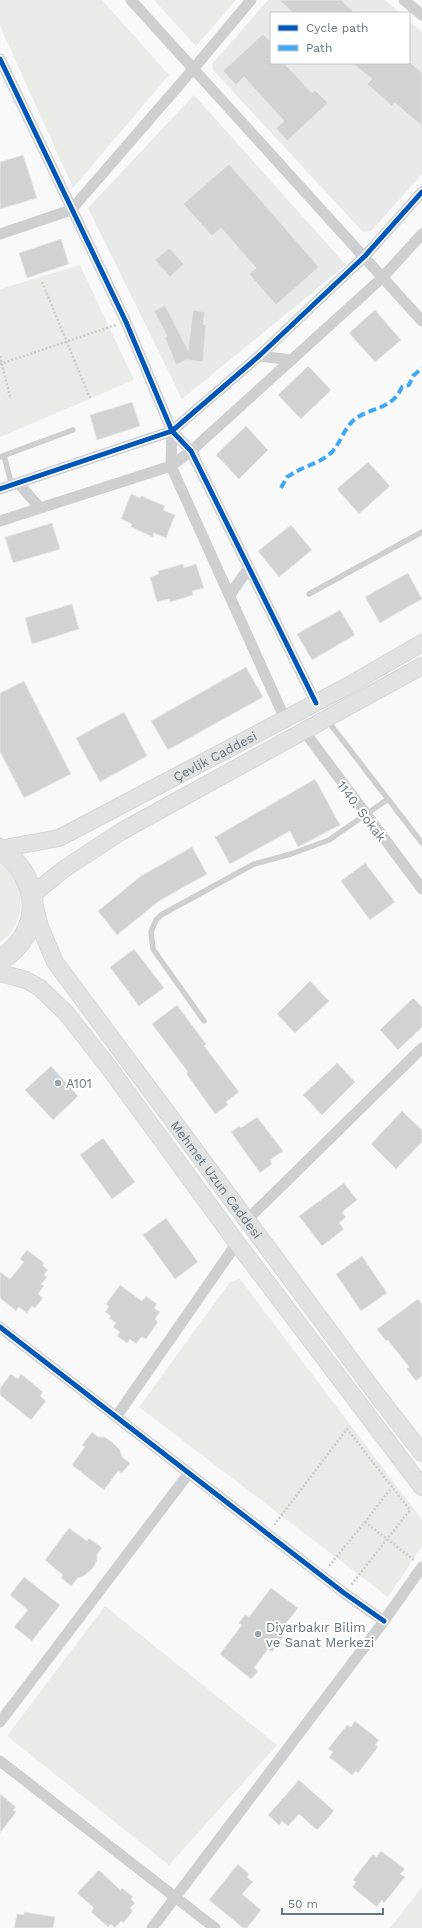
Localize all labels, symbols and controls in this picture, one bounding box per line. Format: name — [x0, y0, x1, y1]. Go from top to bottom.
legend — [270, 12, 410, 64]
text: Cycle path — [306, 21, 368, 35]
text: Path — [306, 41, 332, 55]
street label: Çevlik Caddesi — [171, 728, 259, 785]
street label: 1140. Sokak — [334, 778, 390, 845]
place label: A101 — [66, 1076, 92, 1091]
marker: A101 — [53, 1078, 63, 1088]
street label: Mehmet Uzun Caddesi — [168, 1118, 265, 1242]
place label: Diyarbakır Bilim ve Sanat Merkezi — [266, 1620, 374, 1650]
marker: Diyarbakır Bilim ve Sanat Merkezi — [253, 1629, 263, 1639]
scale bar — [282, 1890, 383, 1916]
text: 50 m — [288, 1897, 318, 1911]

